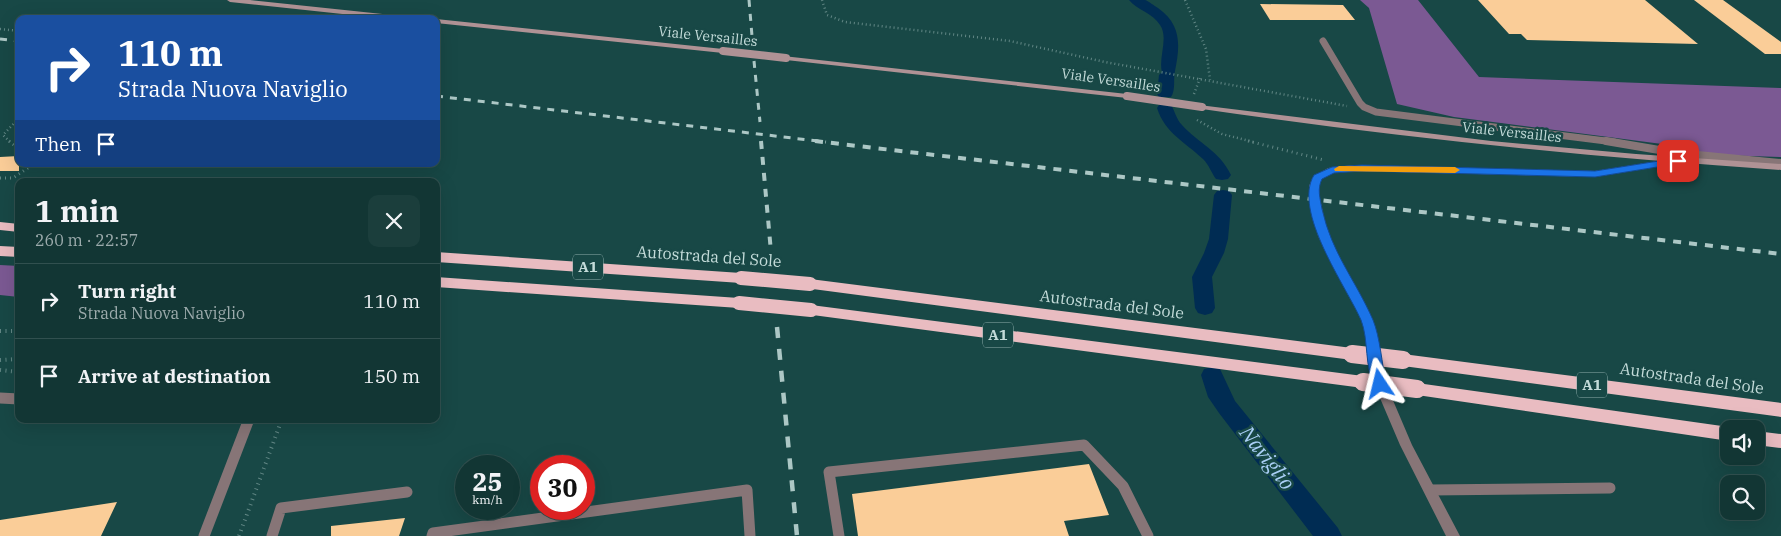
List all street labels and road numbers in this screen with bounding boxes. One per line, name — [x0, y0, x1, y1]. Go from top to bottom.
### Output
street label: Viale Versailles — [657, 22, 759, 50]
street label: Viale Versailles — [1060, 64, 1162, 96]
street label: Viale Versailles — [1461, 118, 1563, 146]
street label: Autostrada del Sole — [636, 241, 782, 271]
road number: A1 — [573, 254, 603, 280]
street label: Autostrada del Sole — [1039, 285, 1185, 323]
road number: A1 — [983, 322, 1013, 348]
street label: Autostrada del Sole — [1619, 358, 1765, 398]
road number: A1 — [1577, 372, 1607, 398]

